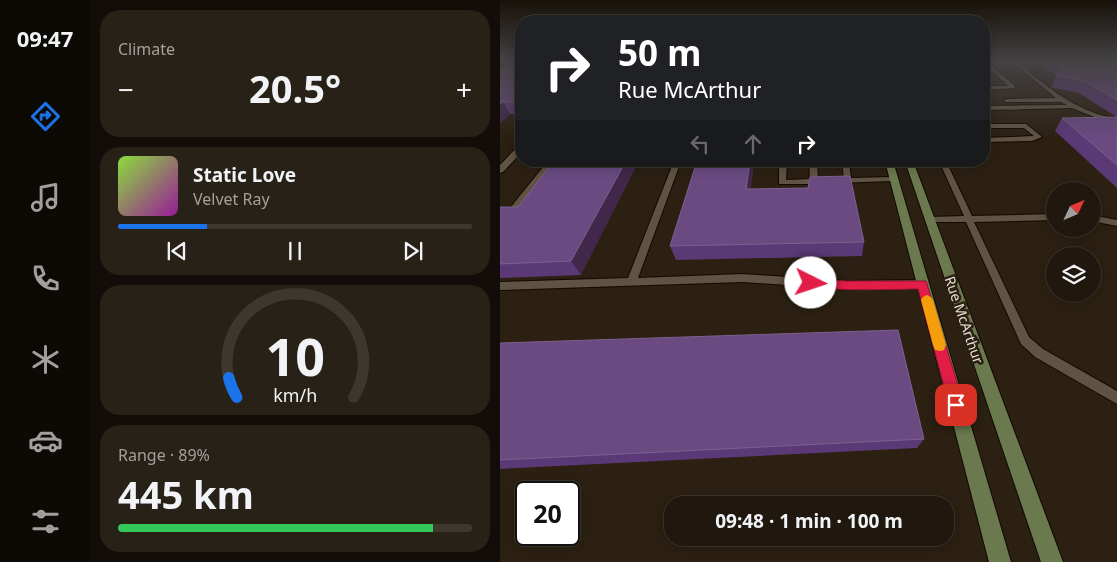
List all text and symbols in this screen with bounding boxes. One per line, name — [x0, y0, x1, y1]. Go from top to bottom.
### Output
text: 09:47 — [17, 23, 73, 53]
text: 50 m — [618, 29, 701, 76]
icon: right — [535, 35, 600, 100]
text: Climate — [118, 38, 175, 60]
text: 20.5° — [249, 62, 341, 114]
text: − — [118, 70, 134, 108]
text: + — [456, 70, 472, 108]
text: Rue McArthur — [618, 74, 761, 104]
icon: directions — [28, 99, 63, 134]
icon: left — [686, 130, 714, 158]
icon: ahead — [739, 130, 767, 158]
icon: right — [792, 130, 820, 158]
text: Static Love — [193, 162, 296, 188]
icon: music — [28, 180, 63, 215]
north arrow — [1046, 182, 1101, 238]
map controls — [1046, 182, 1101, 302]
text: Velvet Ray — [193, 188, 270, 210]
icon: previous — [163, 237, 191, 265]
icon: pause — [281, 237, 309, 265]
icon: next — [399, 237, 427, 265]
button: layers — [1046, 247, 1101, 302]
position arrow — [784, 256, 836, 308]
icon: phone — [28, 261, 63, 296]
street label: Rue McArthur — [941, 274, 988, 366]
text: 10 — [265, 320, 325, 391]
icon: climate — [28, 342, 63, 377]
text: km/h — [273, 383, 317, 407]
pin — [935, 384, 977, 426]
icon: arrive — [942, 391, 970, 419]
icon: car — [28, 423, 63, 458]
text: Range · 89% — [118, 444, 210, 466]
text: 445 km — [118, 468, 254, 520]
speed limit sign: 20 — [515, 481, 580, 546]
icon: filters — [28, 504, 63, 539]
text: 09:48 · 1 min · 100 m — [715, 508, 903, 534]

